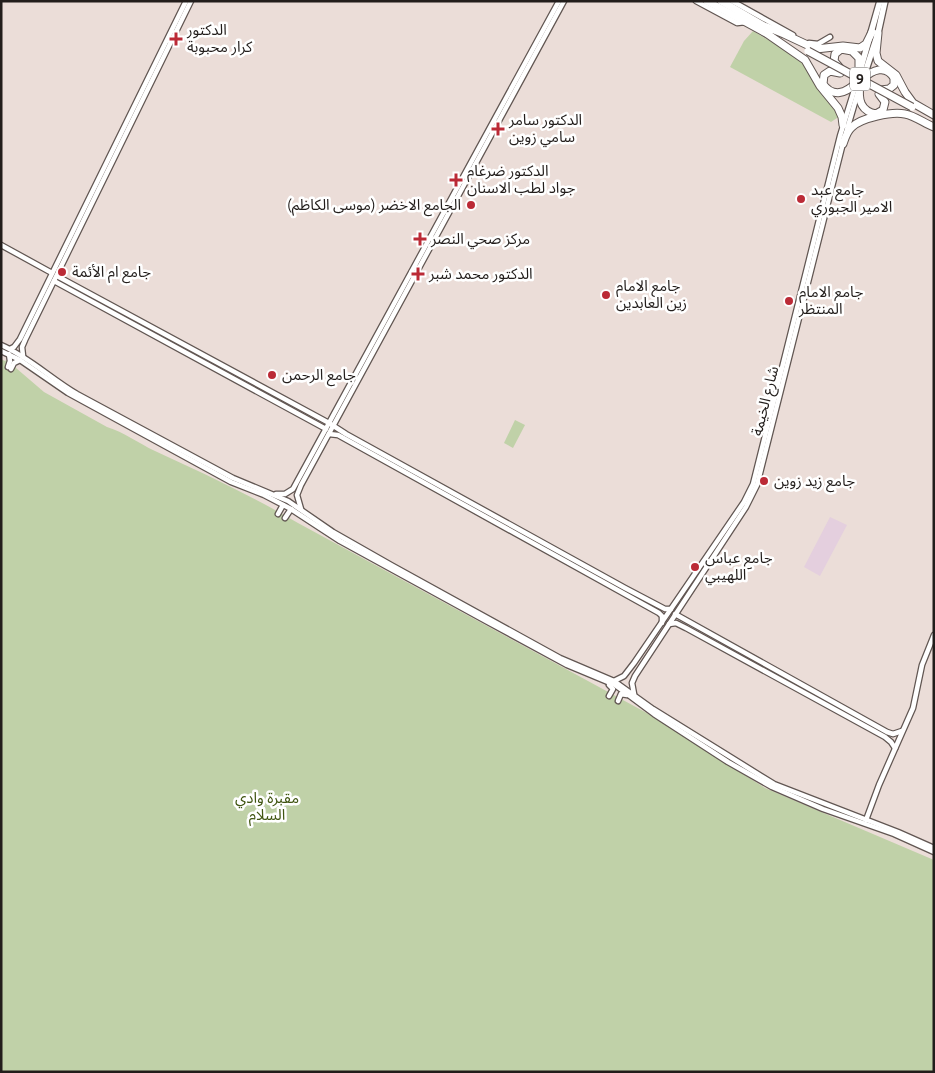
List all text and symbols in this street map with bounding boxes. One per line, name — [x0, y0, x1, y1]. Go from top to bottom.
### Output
place label: الدكتور كرار محبوبة — [186, 21, 253, 56]
marker: الدكتور كرار محبوبة — [169, 32, 183, 46]
road number: 9 — [850, 68, 870, 90]
place label: الدكتور سامر سامي زوين — [508, 111, 582, 148]
marker: الدكتور سامر سامي زوين — [491, 122, 505, 136]
place label: الدكتور ضرغام جواد لطب الاسنان — [467, 162, 575, 197]
marker: الدكتور ضرغام جواد لطب الاسنان — [449, 173, 463, 187]
place label: جامع عبد الامير الجبوري — [811, 181, 892, 218]
marker: جامع عبد الامير الجبوري — [795, 193, 807, 205]
place label: الجامع الاخضر (موسى الكاظم) — [287, 196, 461, 217]
marker: الجامع الاخضر (موسى الكاظم) — [465, 199, 477, 211]
place label: مركز صحي النصر — [430, 230, 530, 250]
marker: مركز صحي النصر — [413, 232, 427, 246]
place label: جامع ام الأئمة — [72, 263, 151, 284]
place label: الدكتور محمد شبر — [428, 265, 533, 283]
marker: جامع ام الأئمة — [56, 266, 68, 278]
marker: الدكتور محمد شبر — [411, 267, 425, 281]
place label: جامع الامام زين العابدين — [616, 277, 687, 312]
place label: جامع الامام المنتظر — [798, 283, 863, 318]
marker: جامع الامام زين العابدين — [600, 289, 612, 301]
marker: جامع الامام المنتظر — [783, 295, 795, 307]
street label: شارع الخيمة — [748, 364, 785, 438]
place label: جامع الرحمن — [282, 366, 356, 387]
marker: جامع الرحمن — [266, 369, 278, 381]
place label: جامع زيد زوين — [774, 472, 855, 493]
marker: جامع زيد زوين — [758, 475, 770, 487]
place label: جامع عباس اللهيبي — [705, 549, 773, 586]
marker: جامع عباس اللهيبي — [689, 561, 701, 573]
park label: مقبرة وادي السلام — [235, 789, 299, 826]

